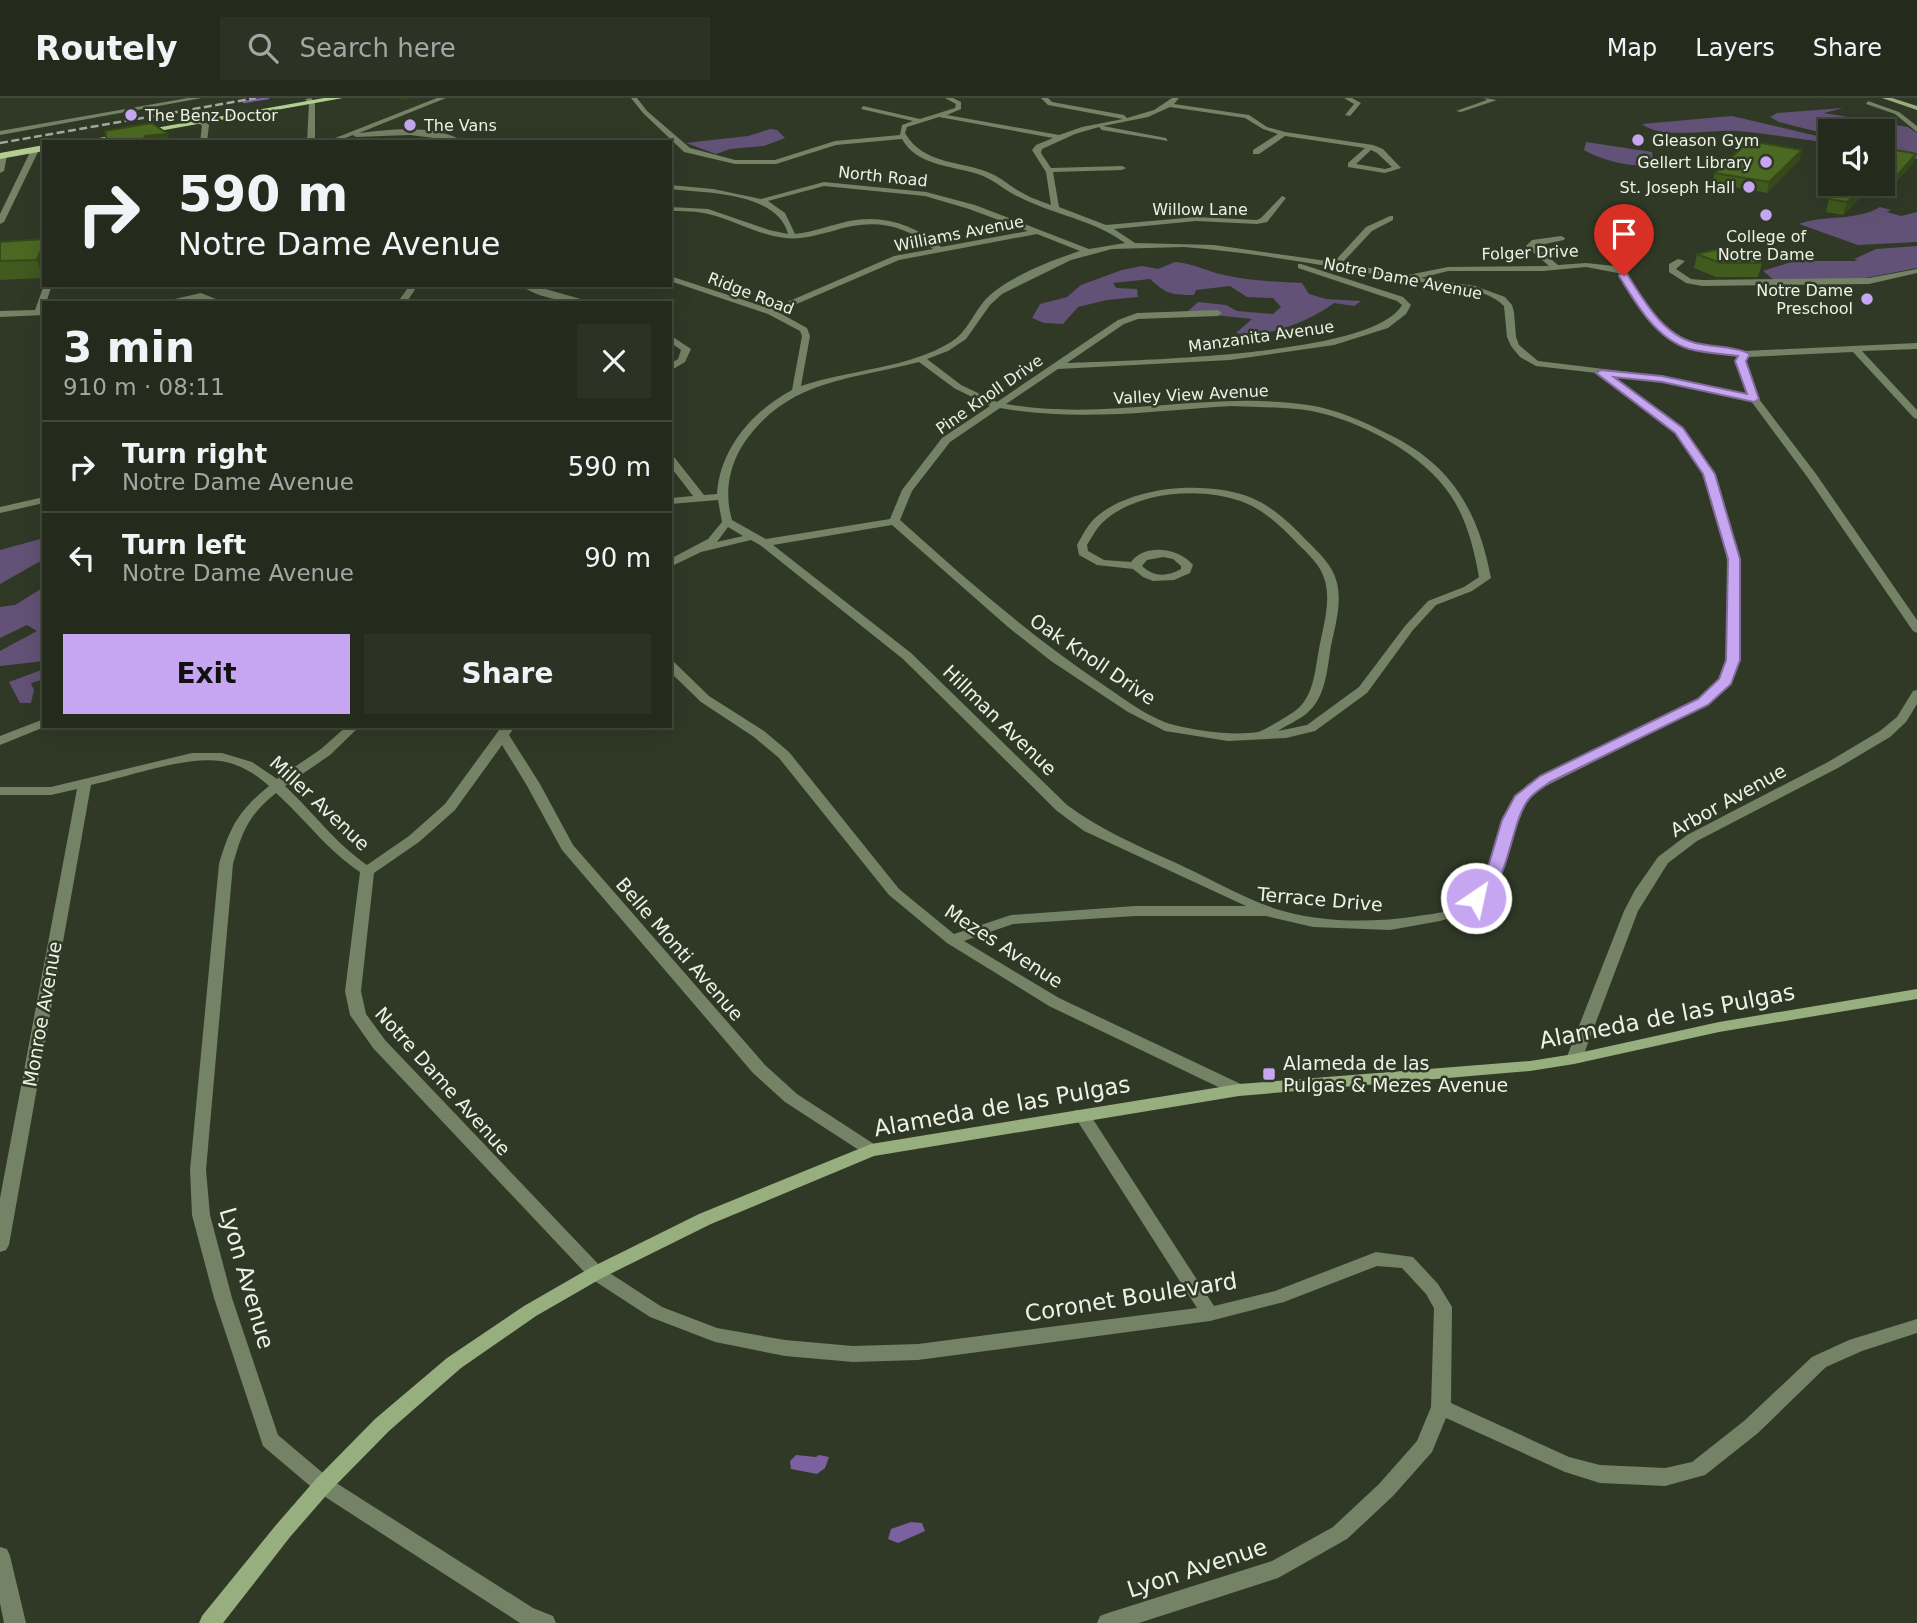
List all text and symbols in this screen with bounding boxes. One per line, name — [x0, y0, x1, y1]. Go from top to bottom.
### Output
search box — [220, 17, 710, 80]
text: Routely — [35, 29, 178, 68]
icon: search — [244, 29, 282, 67]
text: Search here — [300, 33, 456, 63]
text: Map — [1607, 34, 1657, 62]
text: Layers — [1695, 34, 1775, 62]
text: Share — [1813, 34, 1882, 62]
place label: The Benz Doctor — [144, 106, 278, 125]
marker: The Benz Doctor — [123, 107, 139, 123]
place label: The Vans — [423, 116, 497, 135]
marker: The Vans — [402, 117, 418, 133]
map controls — [1818, 119, 1895, 196]
button: sound — [1818, 119, 1895, 196]
place label: Gleason Gym — [1652, 131, 1759, 150]
marker: Gleason Gym — [1630, 132, 1646, 148]
place label: Gellert Library — [1637, 153, 1752, 172]
marker: Gellert Library — [1758, 154, 1774, 170]
street label: North Road — [837, 162, 929, 191]
text: 590 m — [178, 166, 348, 223]
icon: right — [63, 168, 154, 259]
place label: St. Joseph Hall — [1620, 178, 1735, 197]
marker: St. Joseph Hall — [1741, 179, 1757, 195]
street label: Willow Lane — [1152, 200, 1248, 219]
pin — [1594, 204, 1654, 276]
marker: College of Notre Dame — [1758, 207, 1774, 223]
street label: Williams Avenue — [893, 212, 1025, 255]
icon: arrive — [1605, 215, 1643, 253]
text: Notre Dame Avenue — [178, 225, 501, 263]
place label: College of Notre Dame — [1718, 227, 1814, 264]
street label: Folger Drive — [1481, 241, 1579, 264]
street label: Notre Dame Avenue — [1322, 254, 1484, 303]
street label: Ridge Road — [705, 268, 797, 319]
place label: Notre Dame Preschool — [1756, 281, 1853, 318]
marker: Notre Dame Preschool — [1859, 291, 1875, 307]
street label: Manzanita Avenue — [1187, 317, 1335, 356]
text: 3 min — [63, 323, 195, 372]
button: close — [577, 324, 651, 398]
street label: Pine Knoll Drive — [932, 351, 1046, 438]
text: 910 m · 08:11 — [63, 374, 225, 400]
street label: Valley View Avenue — [1113, 381, 1269, 408]
text: Turn right — [122, 439, 267, 469]
icon: right — [63, 448, 101, 486]
text: 590 m — [568, 452, 651, 482]
text: Notre Dame Avenue — [122, 469, 354, 495]
text: Turn left — [122, 530, 246, 560]
icon: left — [63, 539, 101, 577]
text: 90 m — [584, 543, 651, 573]
text: Notre Dame Avenue — [122, 560, 354, 586]
street label: Oak Knoll Drive — [1026, 609, 1160, 709]
button: Exit — [63, 634, 350, 714]
button: Share — [364, 634, 651, 714]
street label: Hillman Avenue — [939, 660, 1061, 780]
street label: Miller Avenue — [266, 751, 374, 855]
street label: Arbor Avenue — [1666, 759, 1790, 841]
position arrow — [1439, 861, 1513, 935]
street label: Belle Monti Avenue — [612, 873, 748, 1025]
street label: Terrace Drive — [1255, 882, 1384, 915]
street label: Mezes Avenue — [941, 900, 1067, 992]
street label: Monroe Avenue — [18, 940, 66, 1088]
street label: Alameda de las Pulgas — [1537, 978, 1797, 1054]
street label: Notre Dame Avenue — [371, 1002, 515, 1160]
place label: Alameda de las Pulgas & Mezes Avenue — [1283, 1052, 1508, 1096]
marker: Alameda de las Pulgas & Mezes Avenue — [1261, 1066, 1277, 1082]
street label: Alameda de las Pulgas — [872, 1071, 1132, 1141]
street label: Lyon Avenue — [214, 1204, 280, 1352]
street label: Coronet Boulevard — [1023, 1267, 1239, 1327]
street label: Lyon Avenue — [1124, 1533, 1270, 1603]

